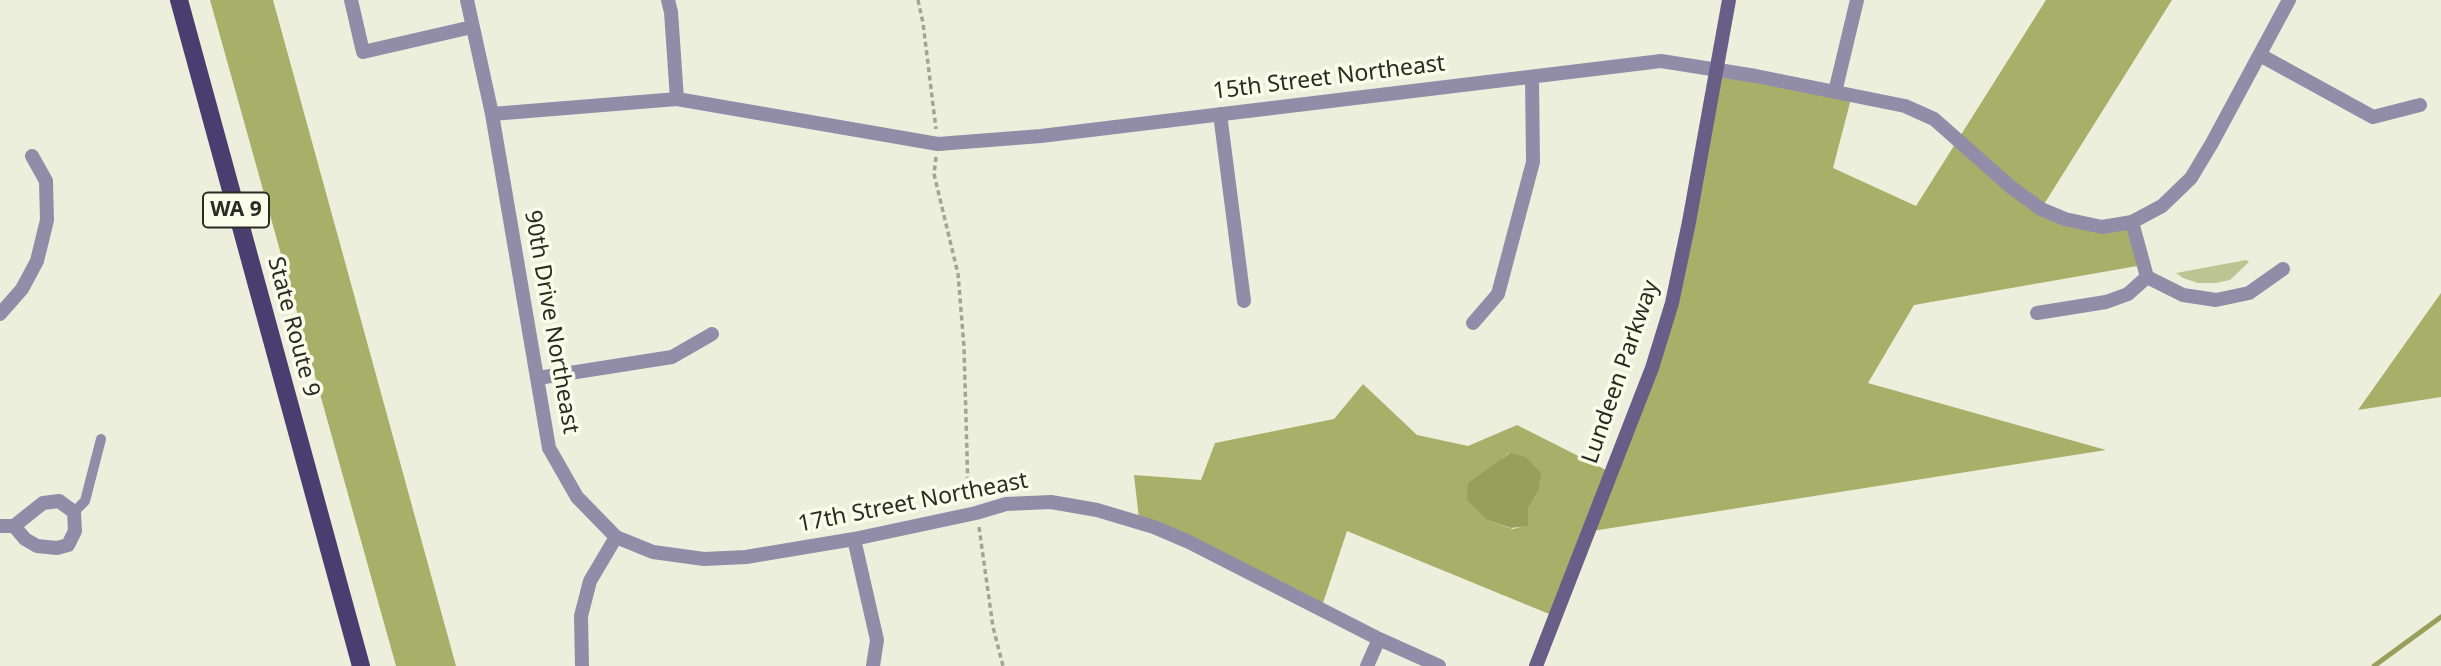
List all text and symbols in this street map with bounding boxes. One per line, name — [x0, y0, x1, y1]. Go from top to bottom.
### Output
street label: 15th Street Northeast — [1211, 50, 1447, 106]
road number: WA 9 — [203, 192, 269, 228]
street label: 90th Drive Northeast — [518, 208, 584, 436]
street label: State Route 9 — [261, 254, 325, 400]
street label: Lundeen Parkway — [1577, 277, 1665, 467]
street label: 17th Street Northeast — [796, 467, 1030, 539]

